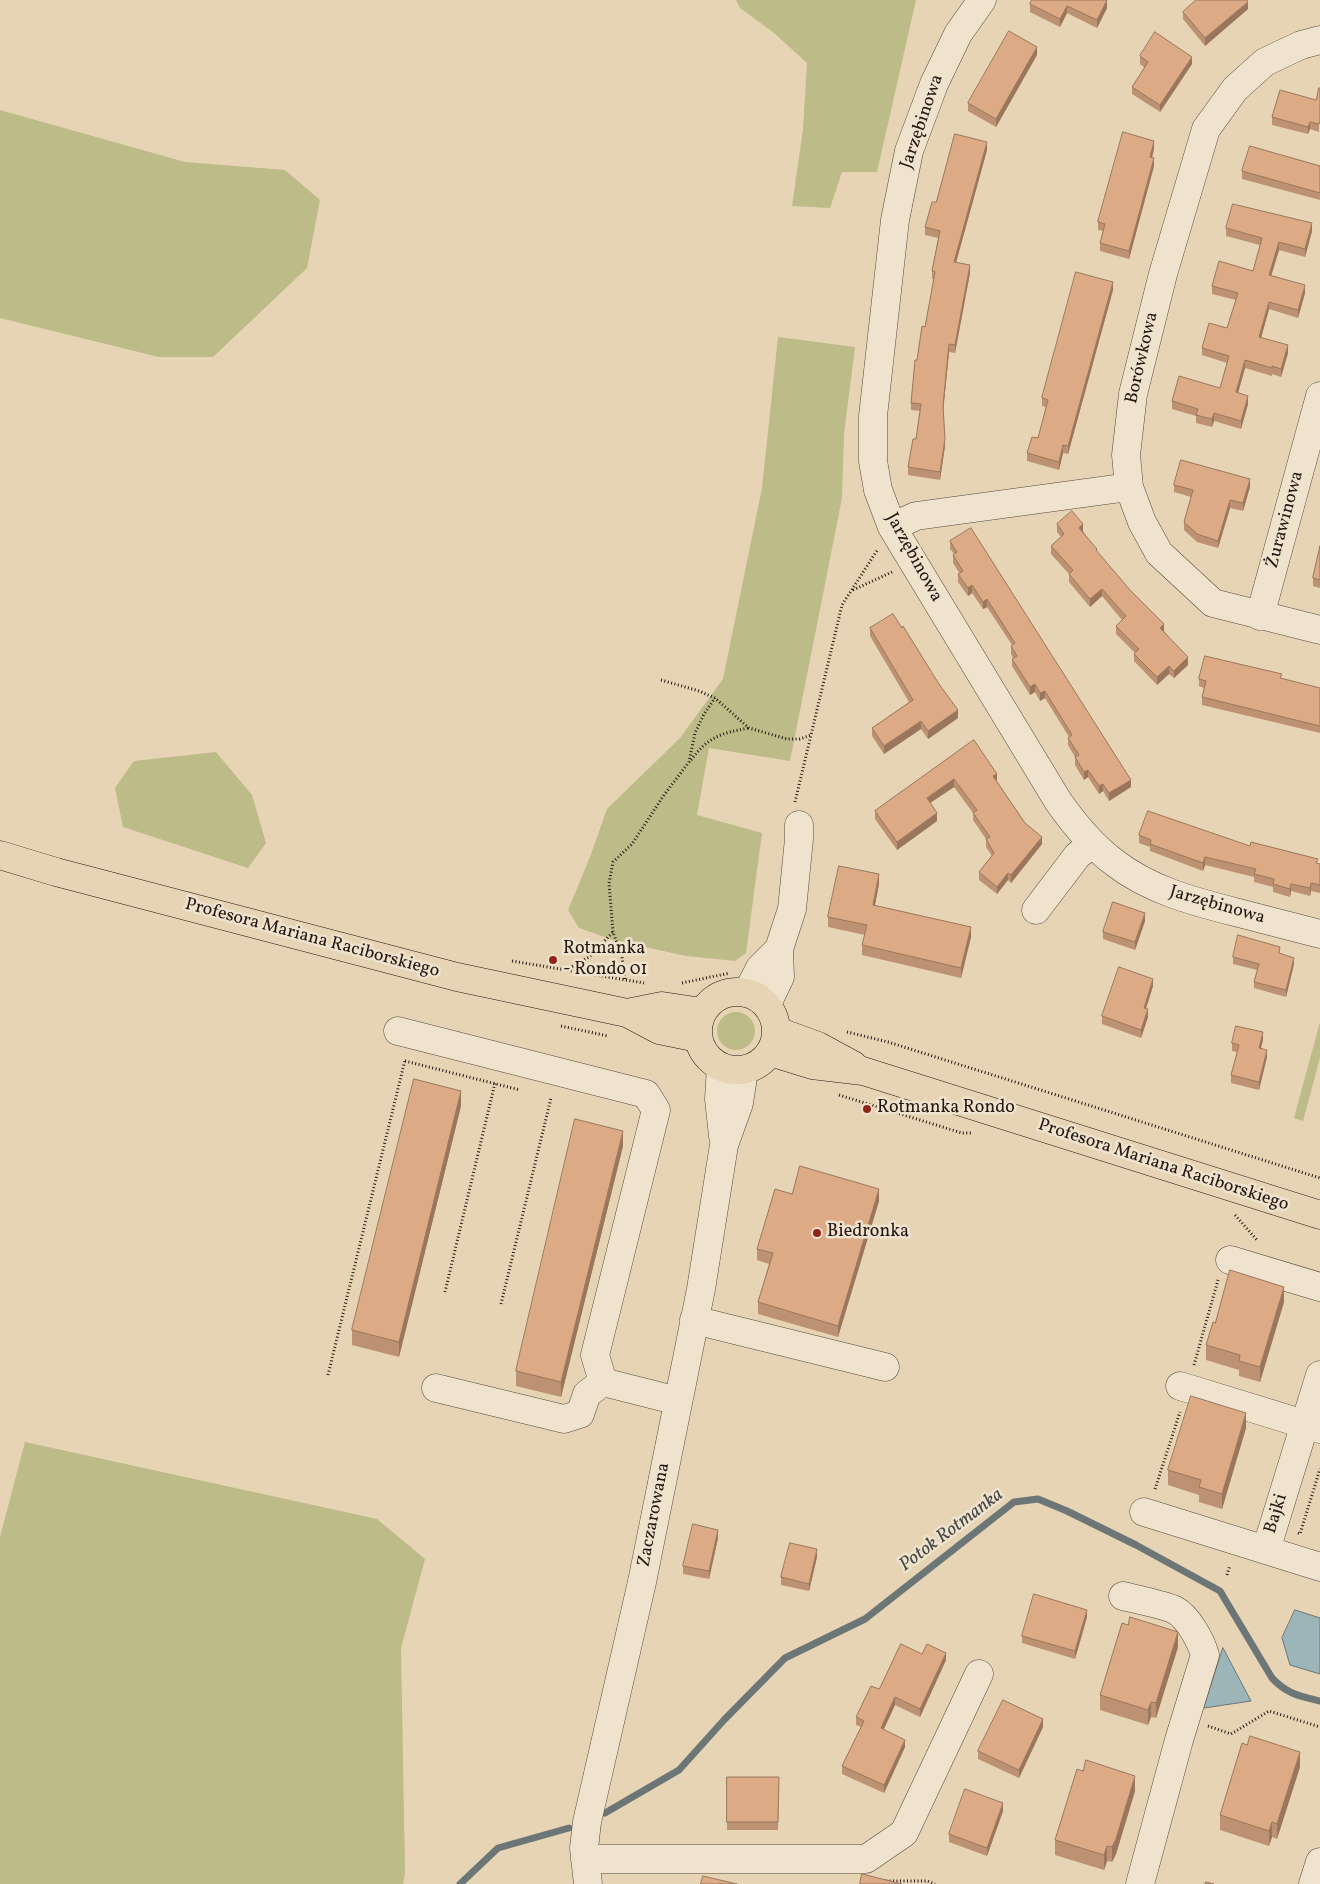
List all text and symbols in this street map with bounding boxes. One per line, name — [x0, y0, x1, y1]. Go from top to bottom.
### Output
street label: Jarzębinowa — [897, 72, 949, 172]
street label: Borówkowa — [1122, 310, 1164, 406]
street label: Żurawinowa — [1263, 469, 1309, 571]
street label: Jarzębinowa — [880, 510, 946, 606]
street label: Jarzębinowa — [1167, 882, 1267, 930]
street label: Profesora Mariana Raciborskiego — [182, 895, 442, 983]
place label: Rotmanka - Rondo 01 — [563, 939, 648, 982]
marker: Rotmanka - Rondo 01 — [547, 954, 559, 966]
place label: Rotmanka Rondo — [877, 1098, 1015, 1120]
marker: Rotmanka Rondo — [861, 1103, 873, 1115]
street label: Profesora Mariana Raciborskiego — [1035, 1115, 1291, 1217]
place label: Biedronka — [827, 1222, 909, 1244]
marker: Biedronka — [811, 1227, 823, 1239]
street label: Zaczarowana — [634, 1461, 676, 1569]
water label: Potok Rotmanka — [896, 1485, 1008, 1577]
street label: Bajki — [1261, 1491, 1293, 1537]

